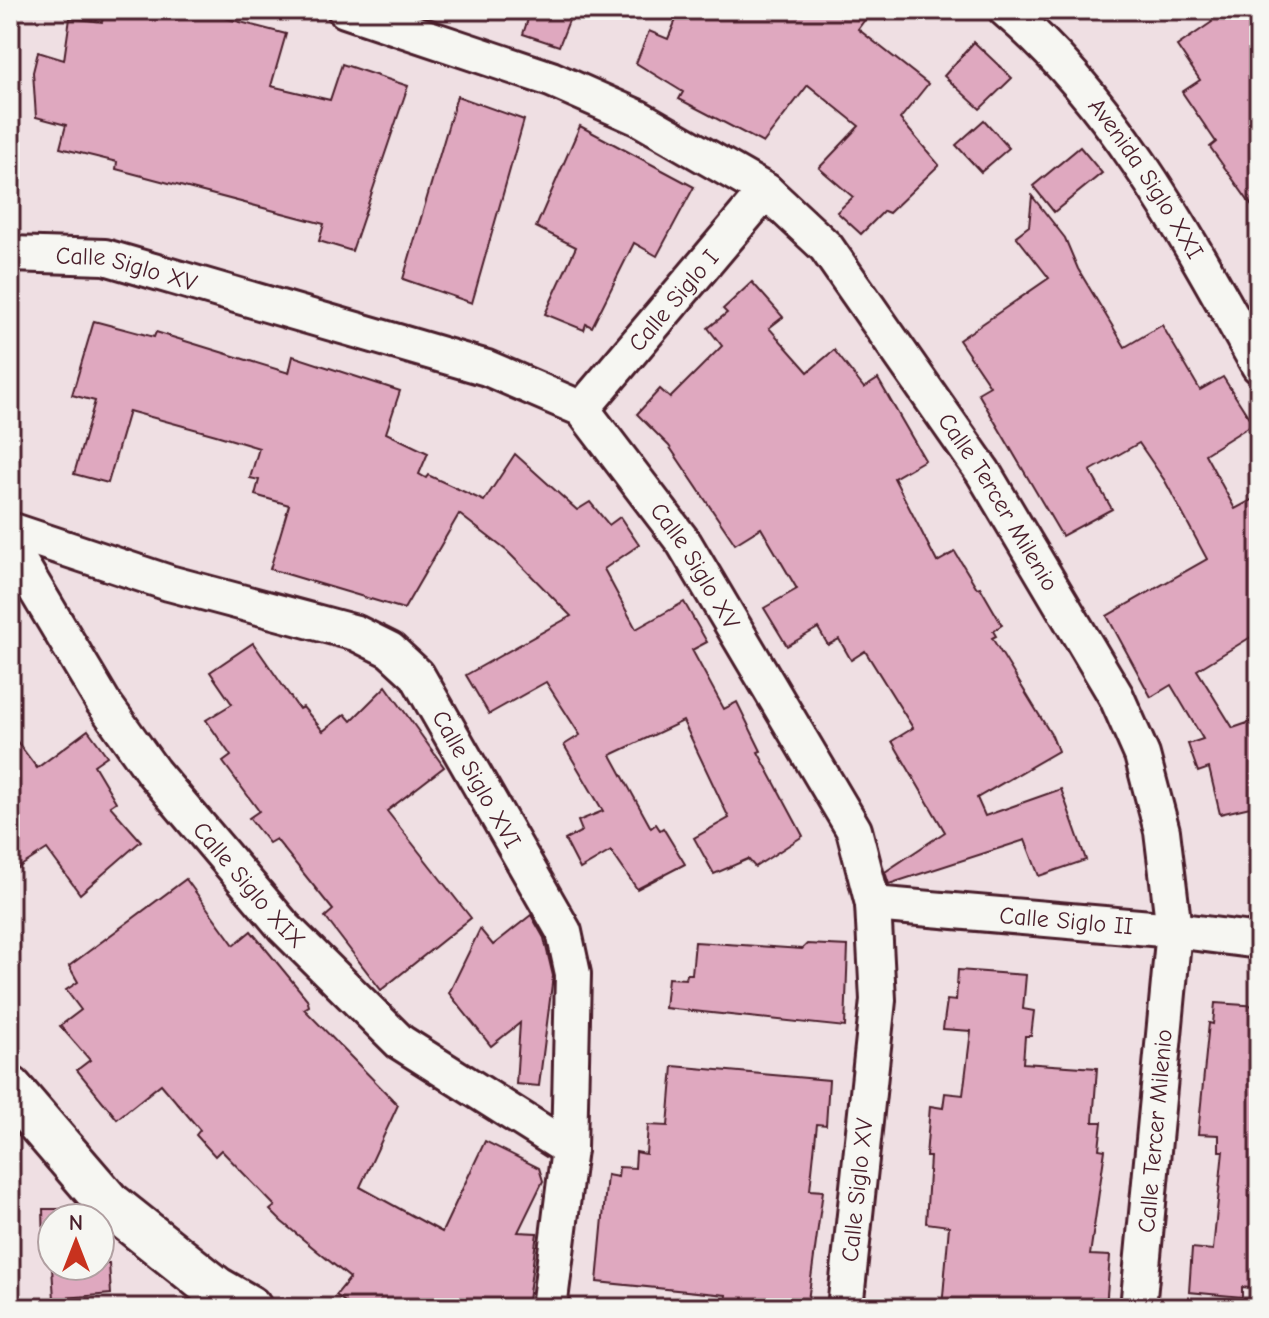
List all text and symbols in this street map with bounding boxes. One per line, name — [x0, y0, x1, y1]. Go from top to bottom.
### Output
street label: Avenida Siglo XXI — [1082, 92, 1209, 264]
street label: Calle Siglo XV — [55, 241, 200, 297]
street label: Calle Siglo I — [623, 244, 724, 357]
street label: Calle Tercer Milenio — [932, 408, 1064, 596]
street label: Calle Siglo XV — [644, 497, 746, 634]
street label: Calle Siglo XVI — [426, 705, 527, 853]
street label: Calle Siglo XIX — [187, 816, 311, 954]
street label: Calle Siglo II — [998, 901, 1134, 940]
street label: Calle Tercer Milenio — [1132, 1028, 1178, 1234]
street label: Calle Siglo XV — [836, 1117, 878, 1263]
north arrow — [36, 1202, 116, 1282]
text: N — [69, 1210, 83, 1236]

